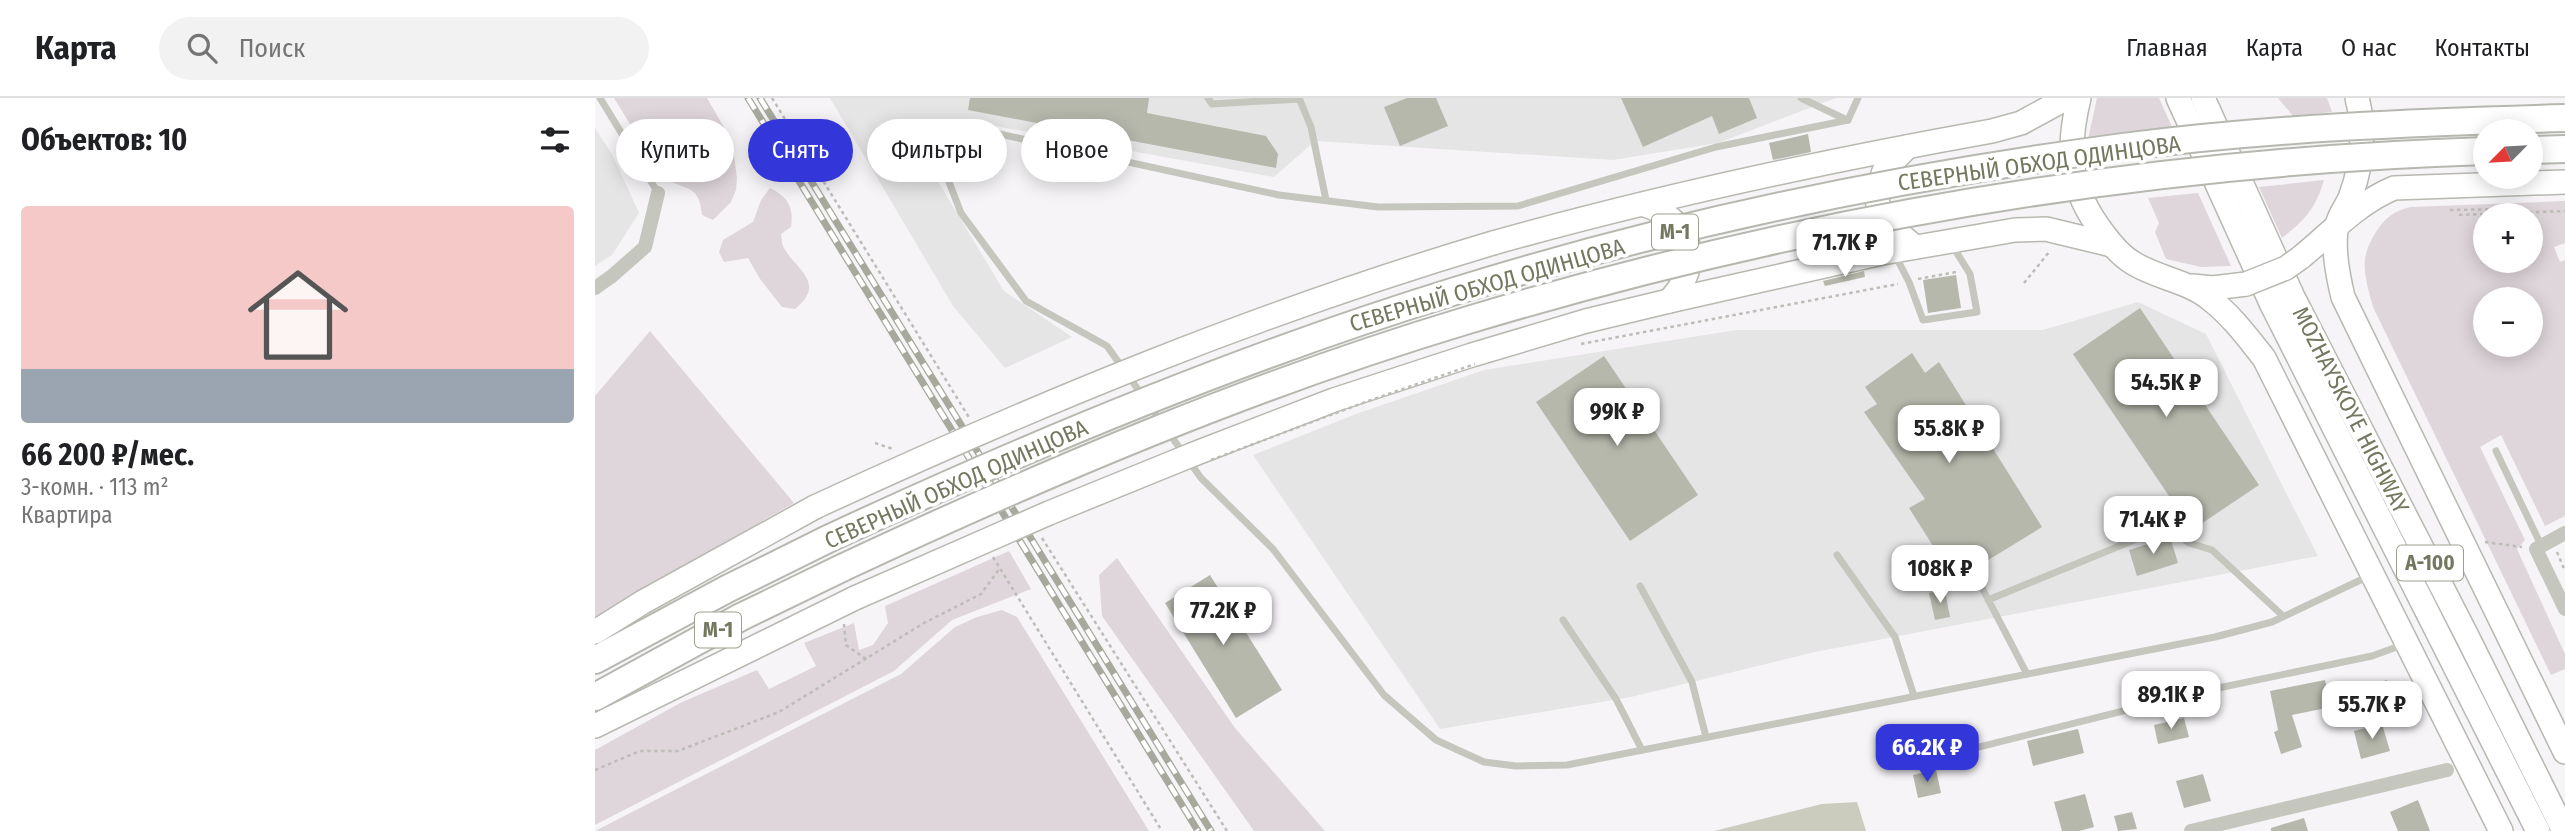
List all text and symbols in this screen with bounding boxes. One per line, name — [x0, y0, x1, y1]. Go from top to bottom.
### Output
search box — [159, 17, 649, 80]
text: Карта — [35, 28, 117, 68]
icon: search — [183, 29, 221, 67]
text: Поиск — [239, 33, 305, 64]
text: Главная — [2126, 34, 2208, 62]
text: Карта — [2246, 34, 2303, 62]
text: О нас — [2341, 34, 2396, 62]
text: Контакты — [2434, 34, 2530, 62]
chip: Купить — [616, 119, 734, 182]
chip: Снять — [748, 119, 853, 182]
chip: Фильтры — [867, 119, 1007, 182]
chip: Новое — [1021, 119, 1132, 182]
north arrow — [2473, 119, 2543, 189]
map controls — [2473, 119, 2543, 357]
icon: filters — [536, 121, 574, 159]
text: Объектов: 10 — [21, 122, 188, 158]
street label: СЕВЕРНЫЙ ОБХОД ОДИНЦОВА — [1896, 129, 2182, 197]
button: + — [2473, 203, 2543, 273]
road number: М-1 — [1652, 214, 1698, 250]
pin: 71.7K ₽ — [1780, 220, 1910, 279]
text: 71.7K ₽ — [1812, 228, 1878, 256]
street label: СЕВЕРНЫЙ ОБХОД ОДИНЦОВА — [1346, 232, 1628, 338]
icon: home — [235, 252, 361, 378]
button: − — [2473, 287, 2543, 357]
street label: MOZHAYSKOYE HIGHWAY — [2287, 302, 2416, 518]
pin: 54.5K ₽ — [2101, 360, 2231, 419]
text: 54.5K ₽ — [2131, 368, 2201, 396]
pin: 99K ₽ — [1568, 388, 1666, 448]
text: 99K ₽ — [1590, 397, 1644, 425]
pin: 55.8K ₽ — [1884, 406, 2014, 465]
street label: СЕВЕРНЫЙ ОБХОД ОДИНЦОВА — [820, 413, 1092, 555]
text: 55.8K ₽ — [1914, 414, 1984, 442]
text: 66 200 ₽/мес. — [21, 437, 194, 473]
text: 3-комн. · 113 m² — [21, 473, 169, 501]
pin: 71.4K ₽ — [2088, 496, 2218, 556]
text: Квартира — [21, 501, 113, 529]
text: 71.4K ₽ — [2120, 505, 2186, 533]
pin: 108K ₽ — [1883, 546, 1997, 605]
road number: А-100 — [2397, 546, 2463, 580]
text: 108K ₽ — [1907, 554, 1973, 582]
pin: 77.2K ₽ — [1158, 588, 1288, 647]
text: 77.2K ₽ — [1190, 596, 1256, 624]
road number: М-1 — [695, 612, 741, 648]
pin: 89.1K ₽ — [2106, 672, 2236, 731]
text: 89.1K ₽ — [2137, 680, 2205, 708]
pin: 55.7K ₽ — [2307, 682, 2437, 741]
text: 55.7K ₽ — [2338, 690, 2406, 718]
pin: 66.2K ₽ — [1862, 724, 1992, 784]
text: 66.2K ₽ — [1892, 733, 1962, 761]

